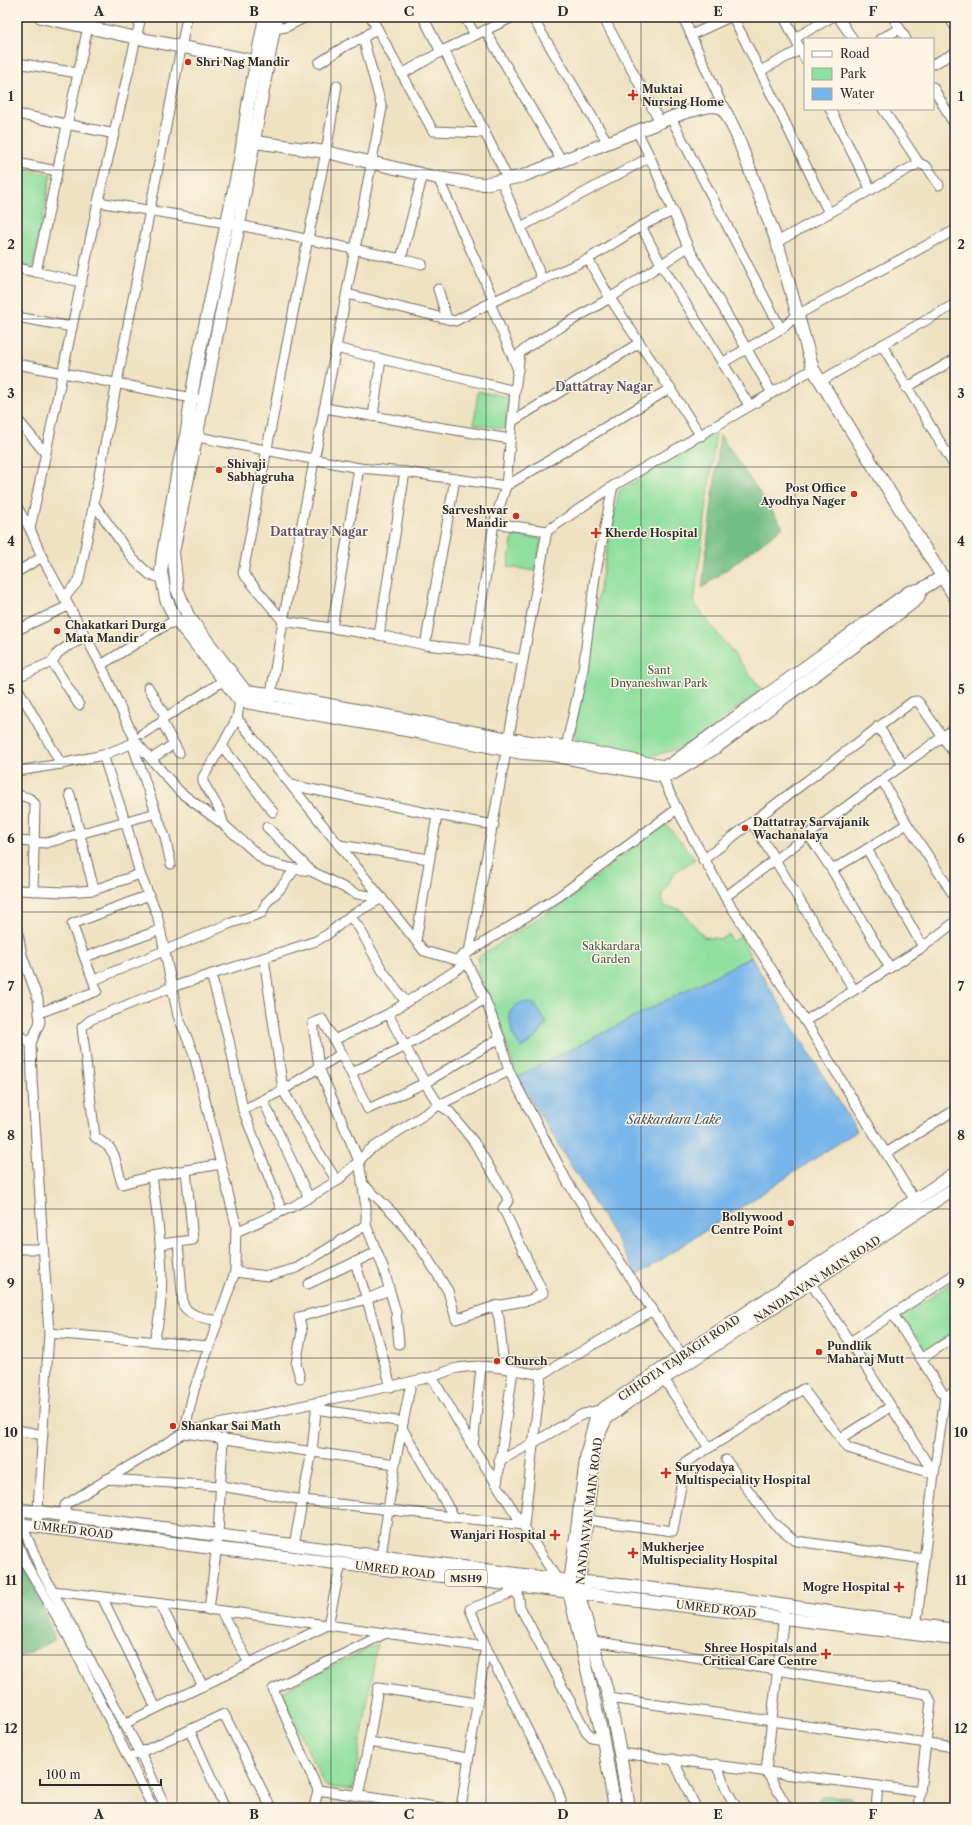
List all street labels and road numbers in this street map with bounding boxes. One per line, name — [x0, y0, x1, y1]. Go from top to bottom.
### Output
street label: NANDANVAN MAIN ROAD — [751, 1233, 883, 1325]
street label: CHHOTA TAJBAGH ROAD — [615, 1312, 743, 1404]
street label: NANDANVAN MAIN ROAD — [573, 1436, 605, 1586]
street label: UMRED ROAD — [32, 1518, 114, 1542]
street label: UMRED ROAD — [354, 1558, 436, 1582]
road number: MSH9 — [445, 1570, 487, 1586]
street label: UMRED ROAD — [675, 1597, 757, 1621]

